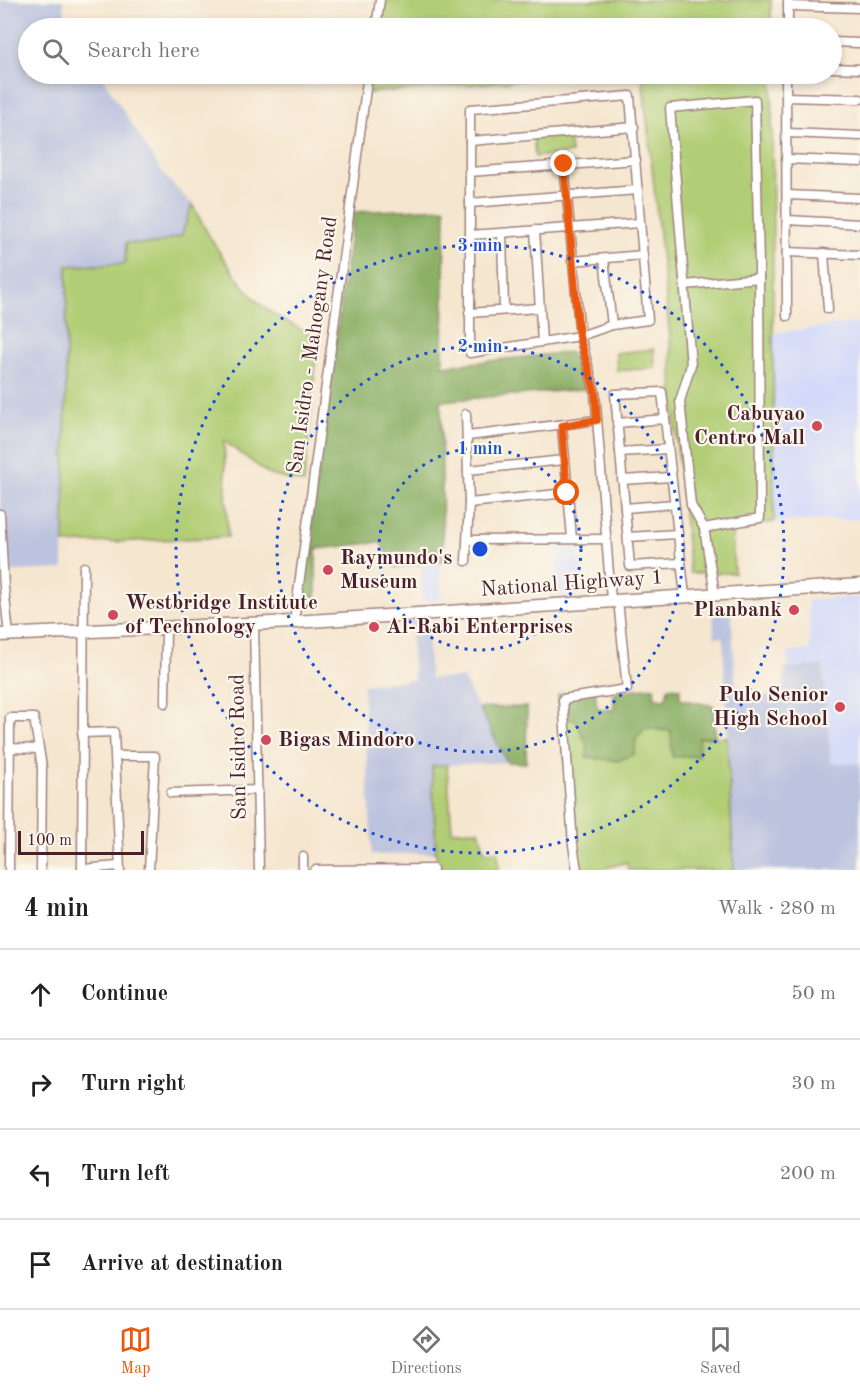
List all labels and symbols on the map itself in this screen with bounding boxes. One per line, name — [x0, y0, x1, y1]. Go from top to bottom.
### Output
route end — [550, 150, 576, 176]
street label: San Isidro - Mahogany Road — [285, 215, 341, 475]
text: 3 min — [457, 237, 503, 255]
text: 2 min — [457, 338, 503, 356]
place label: Cabuyao Centro Mall — [694, 404, 805, 449]
marker: Cabuyao Centro Mall — [810, 419, 824, 433]
text: 1 min — [457, 440, 503, 458]
route start — [553, 479, 579, 505]
centre of rings — [470, 539, 490, 559]
place label: Raymundo's Museum — [340, 548, 452, 593]
marker: Raymundo's Museum — [321, 563, 335, 577]
street label: National Highway 1 — [480, 567, 664, 601]
place label: Westbridge Institute of Technology — [125, 593, 318, 638]
place label: Planbank — [693, 600, 782, 621]
marker: Planbank — [787, 603, 801, 617]
marker: Westbridge Institute of Technology — [106, 608, 120, 622]
place label: Al-Rabi Enterprises — [386, 617, 573, 638]
marker: Al-Rabi Enterprises — [367, 620, 381, 634]
street label: San Isidro Road — [227, 674, 251, 820]
place label: Pulo Senior High School — [713, 685, 828, 730]
marker: Pulo Senior High School — [833, 700, 847, 714]
place label: Bigas Mindoro — [278, 730, 415, 751]
marker: Bigas Mindoro — [259, 733, 273, 747]
scale bar — [18, 828, 144, 856]

